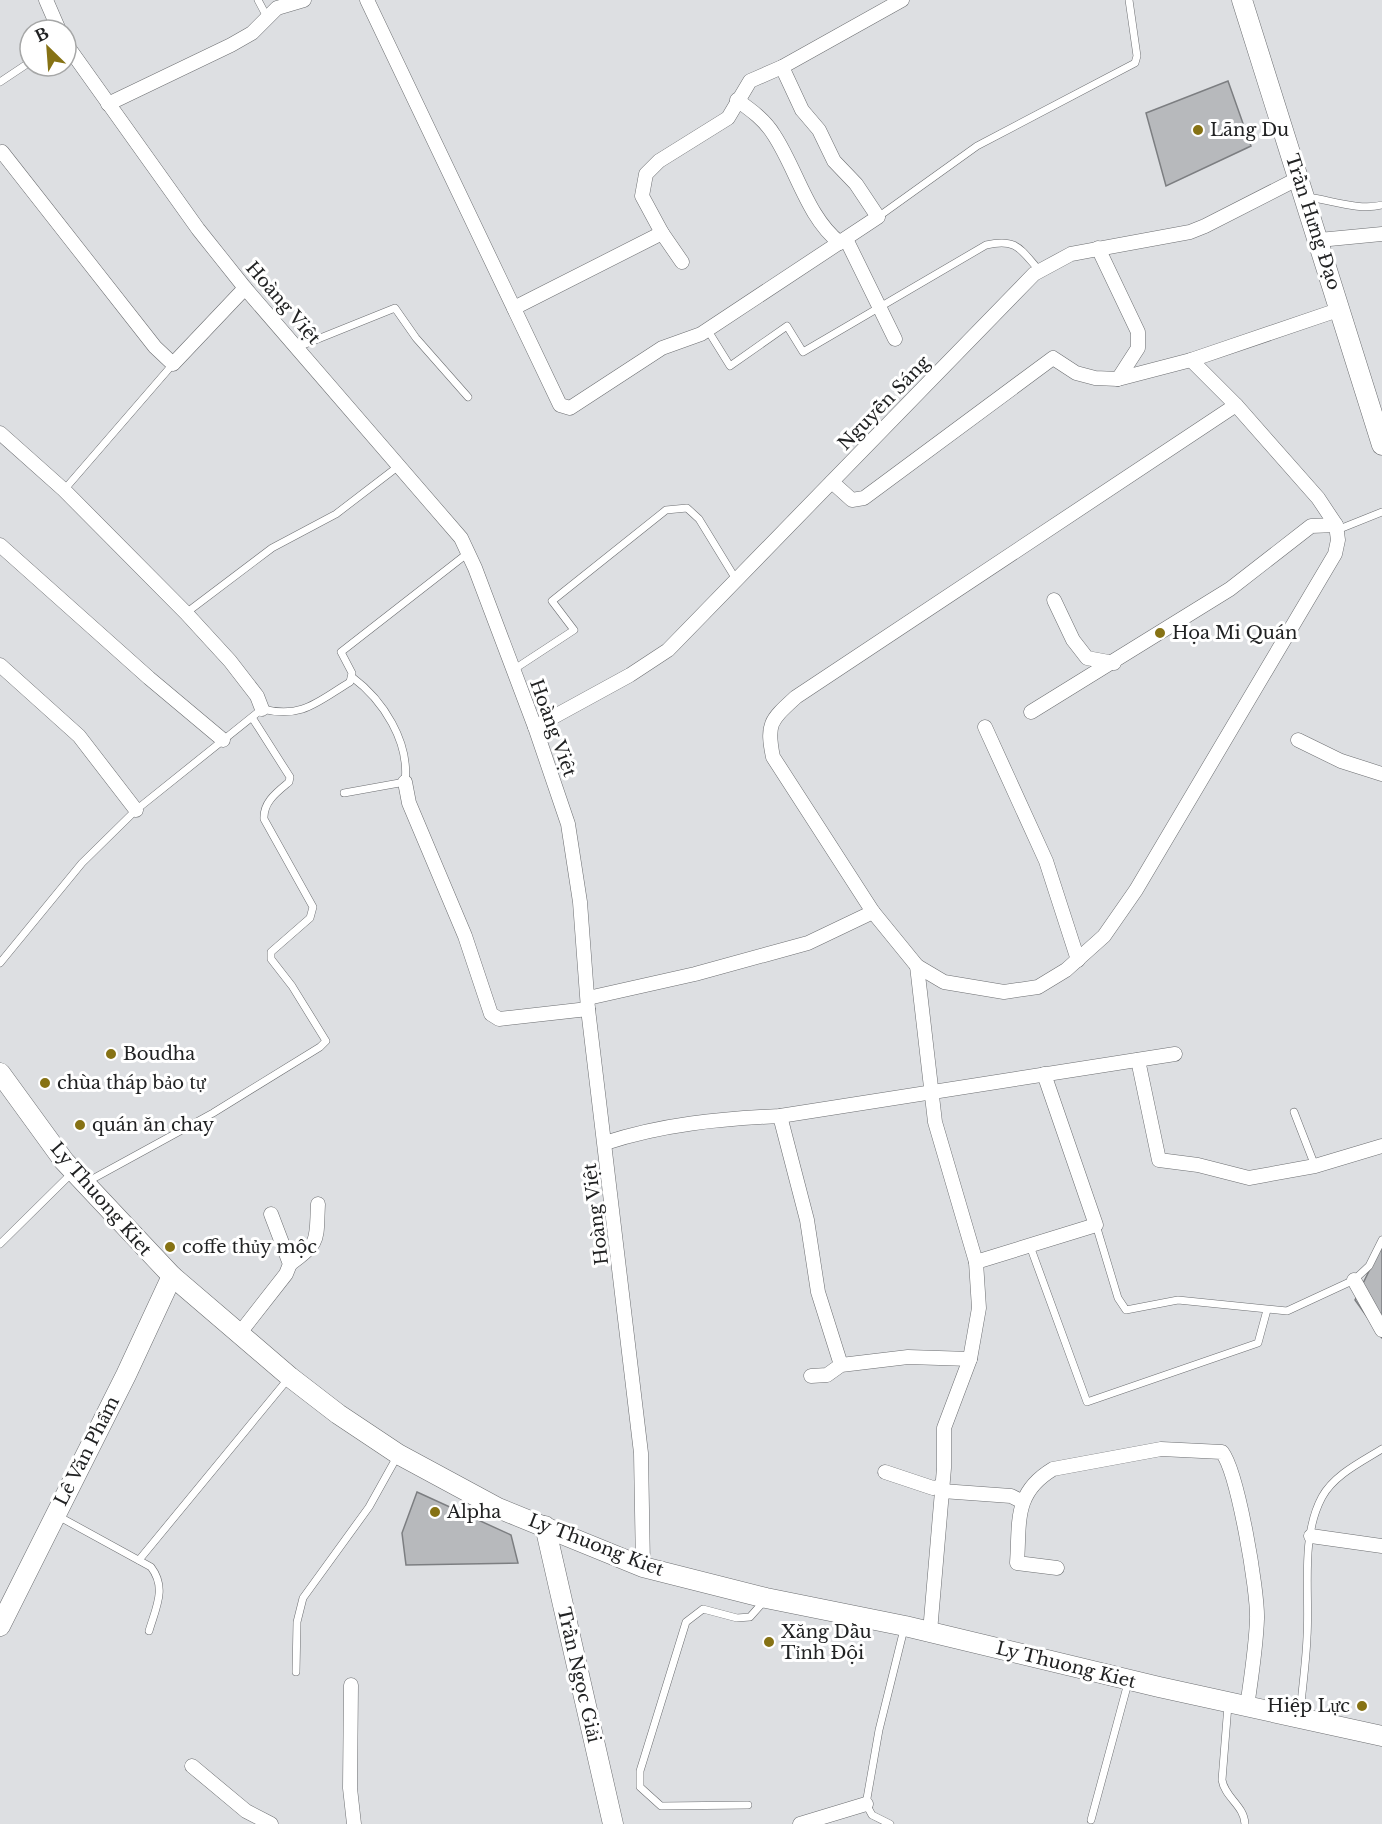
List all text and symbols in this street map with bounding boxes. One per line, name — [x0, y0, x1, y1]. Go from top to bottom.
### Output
north arrow — [18, 18, 78, 78]
text: B — [32, 23, 52, 46]
place label: Lãng Du — [1210, 119, 1289, 141]
marker: Lãng Du — [1191, 123, 1205, 137]
street label: Trần Hưng Đạo — [1281, 151, 1345, 293]
street label: Hoàng Việt — [241, 257, 325, 349]
street label: Nguyễn Sáng — [834, 351, 935, 455]
place label: Họa Mi Quán — [1172, 622, 1297, 644]
marker: Họa Mi Quán — [1153, 626, 1167, 640]
street label: Hoàng Việt — [525, 676, 581, 780]
place label: Boudha — [123, 1043, 195, 1065]
marker: Boudha — [104, 1047, 118, 1061]
place label: chùa tháp bảo tự — [57, 1072, 207, 1094]
marker: chùa tháp bảo tự — [38, 1076, 52, 1090]
place label: quán ăn chay — [92, 1114, 215, 1136]
marker: quán ăn chay — [73, 1118, 87, 1132]
street label: Ly Thuong Kiet — [46, 1138, 156, 1260]
street label: Hoàng Việt — [579, 1162, 613, 1266]
place label: coffe thủy mộc — [182, 1236, 317, 1258]
marker: coffe thủy mộc — [163, 1240, 177, 1254]
street label: Lê Văn Phẩm — [50, 1393, 124, 1509]
place label: Alpha — [446, 1501, 501, 1523]
marker: Alpha — [428, 1505, 442, 1519]
street label: Ly Thuong Kiet — [525, 1509, 667, 1581]
street label: Trần Ngọc Giải — [553, 1605, 605, 1745]
place label: Xăng Dầu Tỉnh Đội — [781, 1621, 872, 1664]
marker: Xăng Dầu Tỉnh Đội — [762, 1635, 776, 1649]
street label: Ly Thuong Kiet — [994, 1637, 1138, 1693]
place label: Hiệp Lực — [1267, 1695, 1350, 1717]
marker: Hiệp Lực — [1355, 1699, 1369, 1713]

